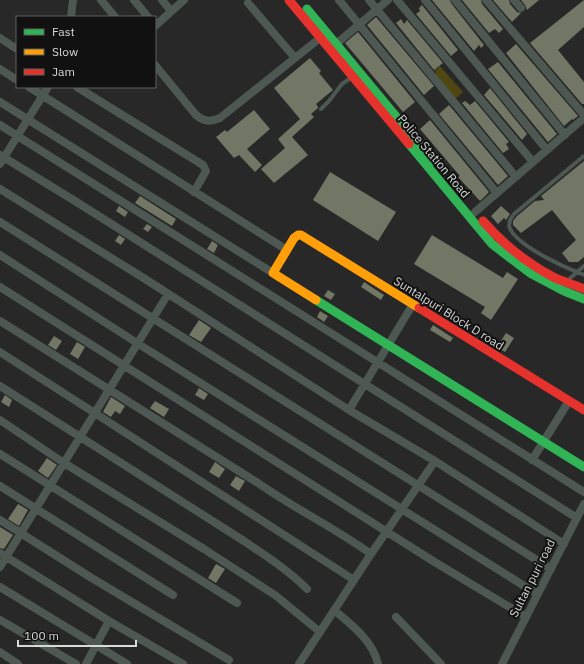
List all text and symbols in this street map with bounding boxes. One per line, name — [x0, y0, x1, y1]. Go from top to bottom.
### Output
legend — [16, 16, 156, 88]
text: Fast — [52, 24, 75, 39]
text: Slow — [52, 44, 78, 59]
text: Jam — [52, 64, 75, 79]
street label: Police Station Road — [395, 111, 473, 201]
street label: Suntalpuri Block D road — [391, 273, 507, 353]
street label: Sultan puri road — [506, 536, 558, 620]
scale bar — [18, 622, 136, 648]
text: 100 m — [24, 628, 59, 643]

